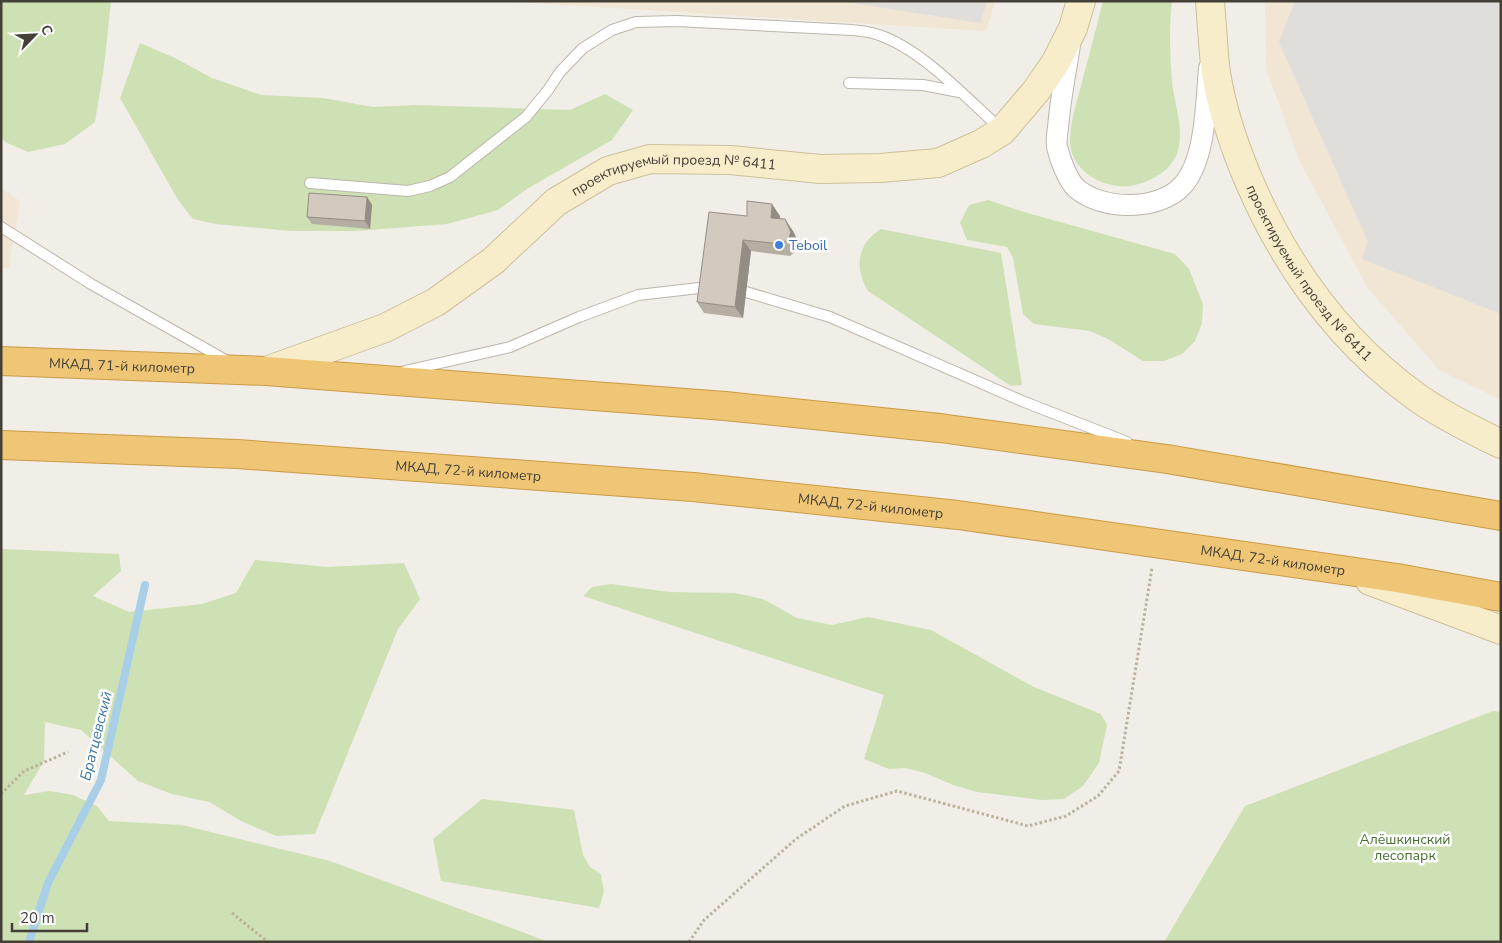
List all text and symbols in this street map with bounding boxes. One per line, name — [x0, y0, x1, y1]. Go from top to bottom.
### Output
north arrow — [10, 10, 60, 60]
text: С — [36, 22, 57, 39]
street label: проектируемый проезд № 6411 — [568, 150, 777, 201]
street label: проектируемый проезд № 6411 — [1242, 182, 1376, 366]
place label: Teboil — [789, 236, 828, 255]
marker: Teboil — [773, 239, 785, 251]
street label: МКАД, 71-й километр — [49, 354, 195, 378]
street label: МКАД, 72-й километр — [395, 456, 542, 486]
street label: МКАД, 72-й километр — [797, 489, 944, 523]
street label: МКАД, 72-й километр — [1199, 541, 1347, 580]
water label: Братцевский — [75, 689, 117, 783]
park label: Алёшкинский лесопарк — [1359, 830, 1451, 865]
scale bar — [12, 900, 88, 932]
text: 20 m — [20, 908, 55, 928]

